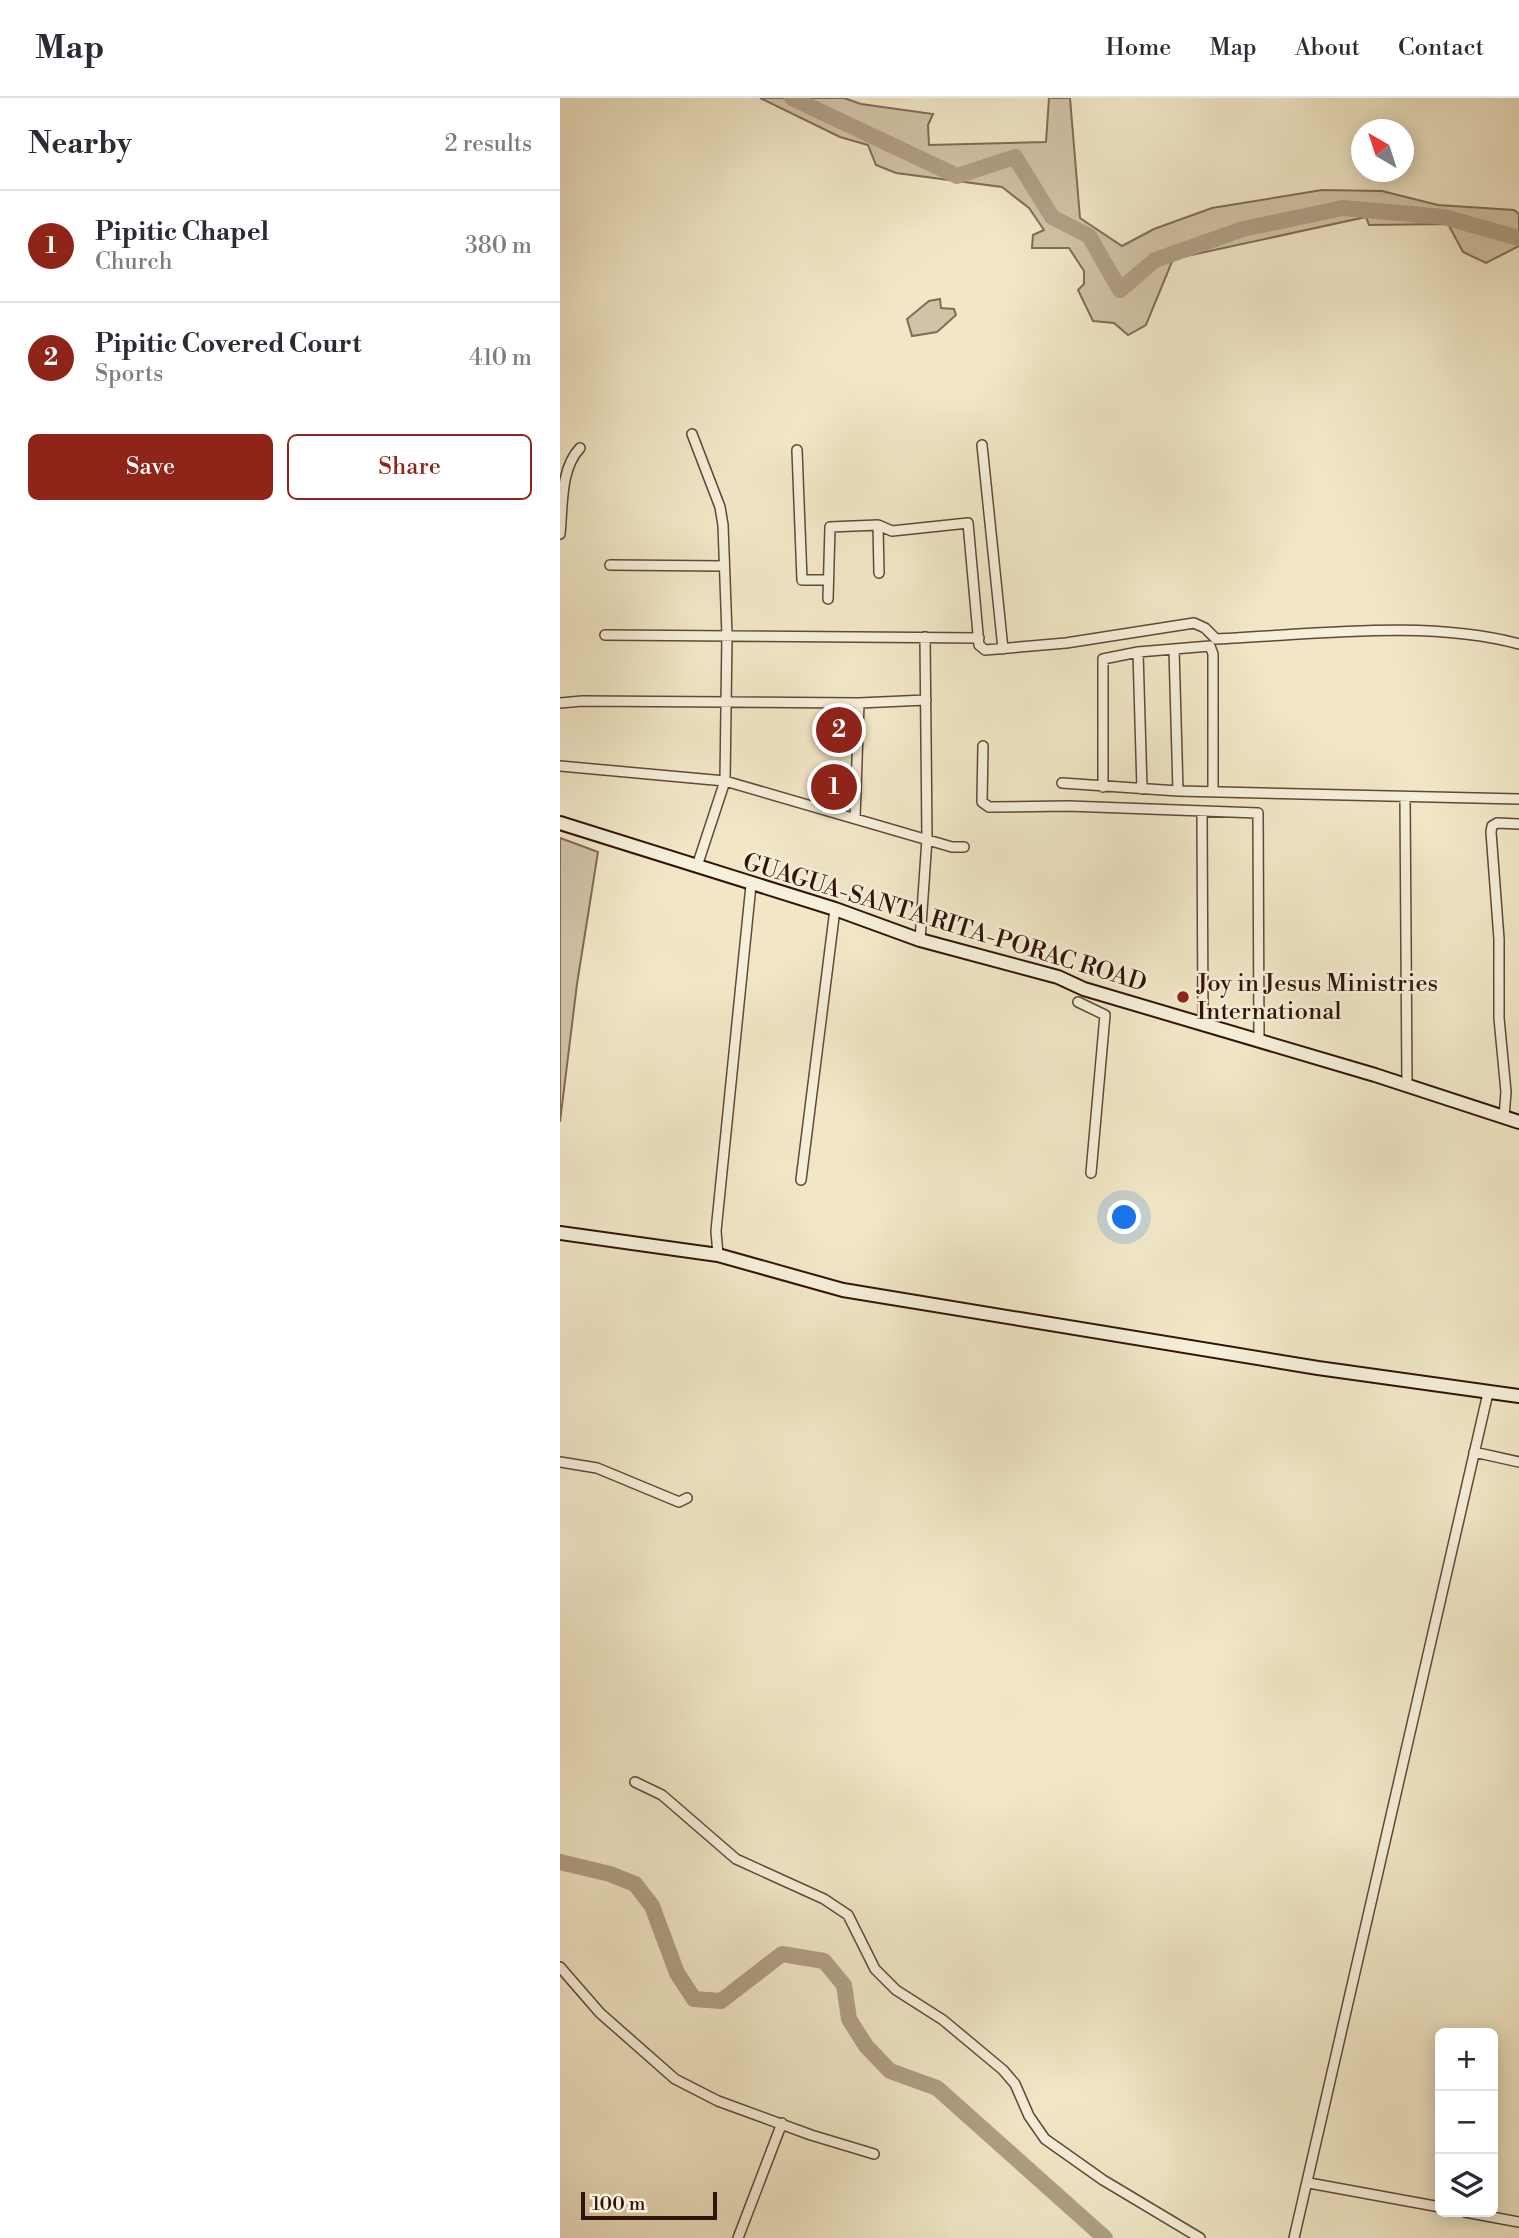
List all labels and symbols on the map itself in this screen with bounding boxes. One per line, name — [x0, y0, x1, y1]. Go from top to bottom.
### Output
north arrow — [1351, 119, 1414, 182]
pin: 2 — [816, 704, 862, 756]
pin: 1 — [811, 761, 857, 813]
street label: GUAGUA-SANTA RITA-PORAC ROAD — [739, 847, 1150, 999]
place label: Joy in Jesus Ministries International — [1196, 969, 1438, 1027]
marker: Joy in Jesus Ministries International — [1175, 989, 1191, 1005]
your location — [1107, 1200, 1141, 1234]
scale bar — [581, 2189, 718, 2221]

